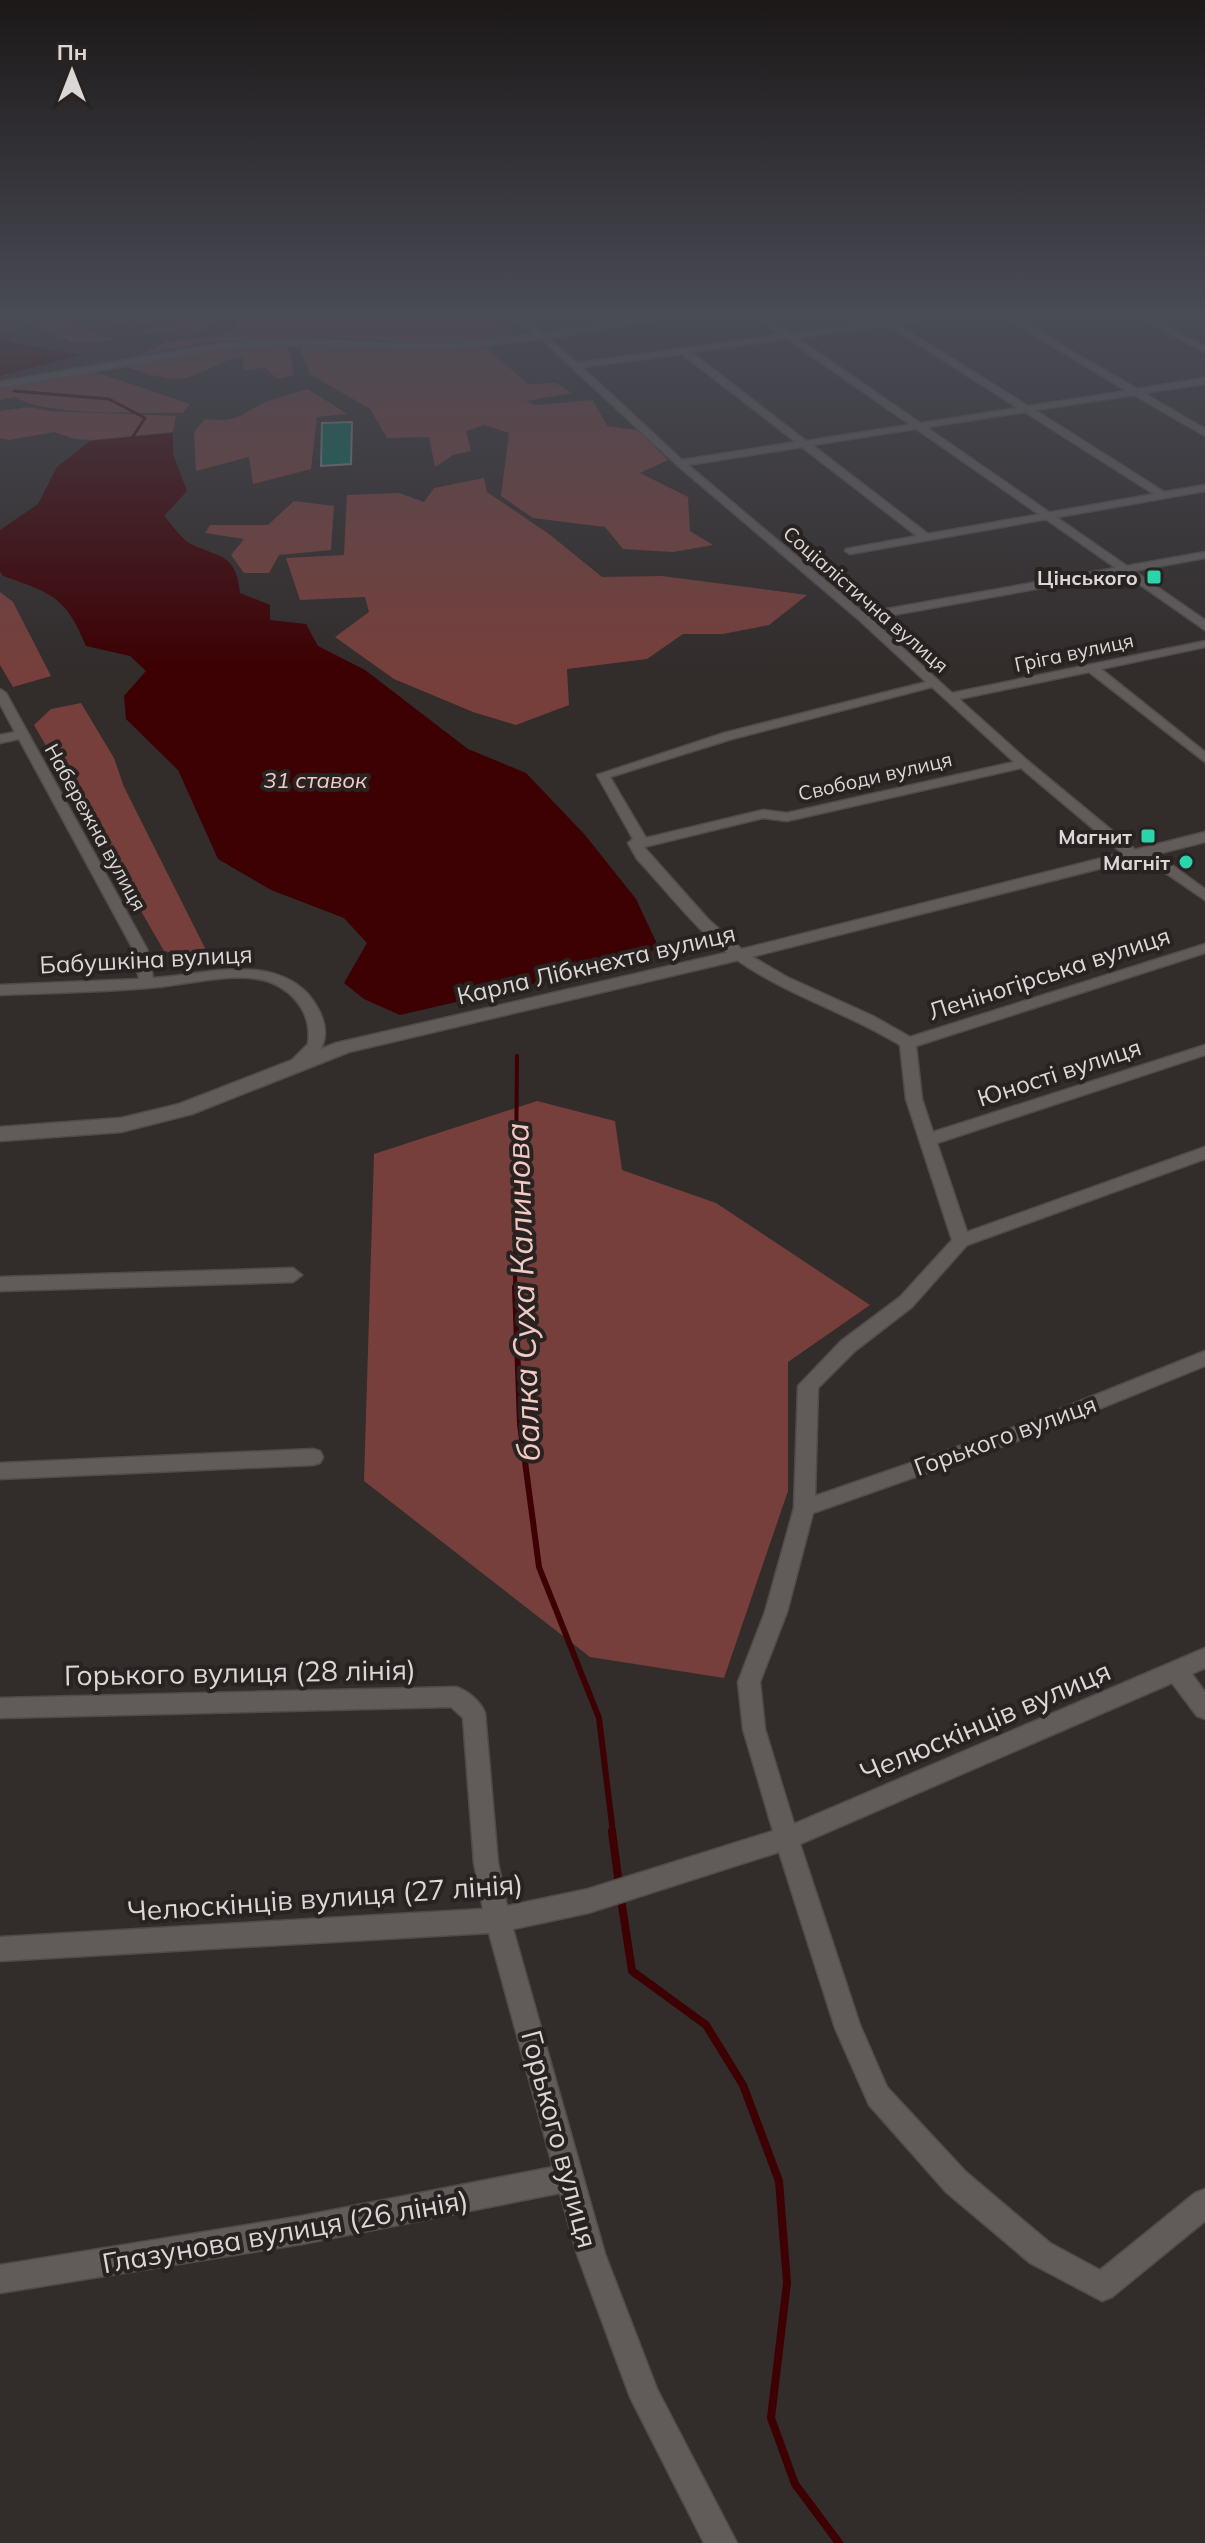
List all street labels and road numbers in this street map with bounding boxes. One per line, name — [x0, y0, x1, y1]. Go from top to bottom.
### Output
street label: Соціалістична вулиця — [778, 520, 954, 678]
street label: Гріга вулиця — [1012, 627, 1136, 677]
street label: Набережна вулиця — [40, 739, 152, 915]
street label: Свободи вулиця — [796, 746, 954, 806]
street label: Карла Лібкнехта вулиця — [454, 917, 738, 1011]
street label: Леніногірська вулиця — [924, 920, 1174, 1026]
street label: Бабушкіна вулиця — [39, 938, 253, 980]
street label: Юності вулиця — [973, 1031, 1145, 1113]
street label: Горького вулиця — [910, 1388, 1100, 1482]
street label: Горького вулиця (28 лiнiя) — [64, 1651, 416, 1693]
street label: Челюскінців вулиця — [854, 1652, 1116, 1790]
street label: Челюскінців вулиця (27 лiнiя) — [126, 1866, 524, 1928]
street label: Горького вулиця — [514, 2026, 606, 2252]
street label: Глазунова вулиця (26 лiнiя) — [99, 2182, 471, 2280]

